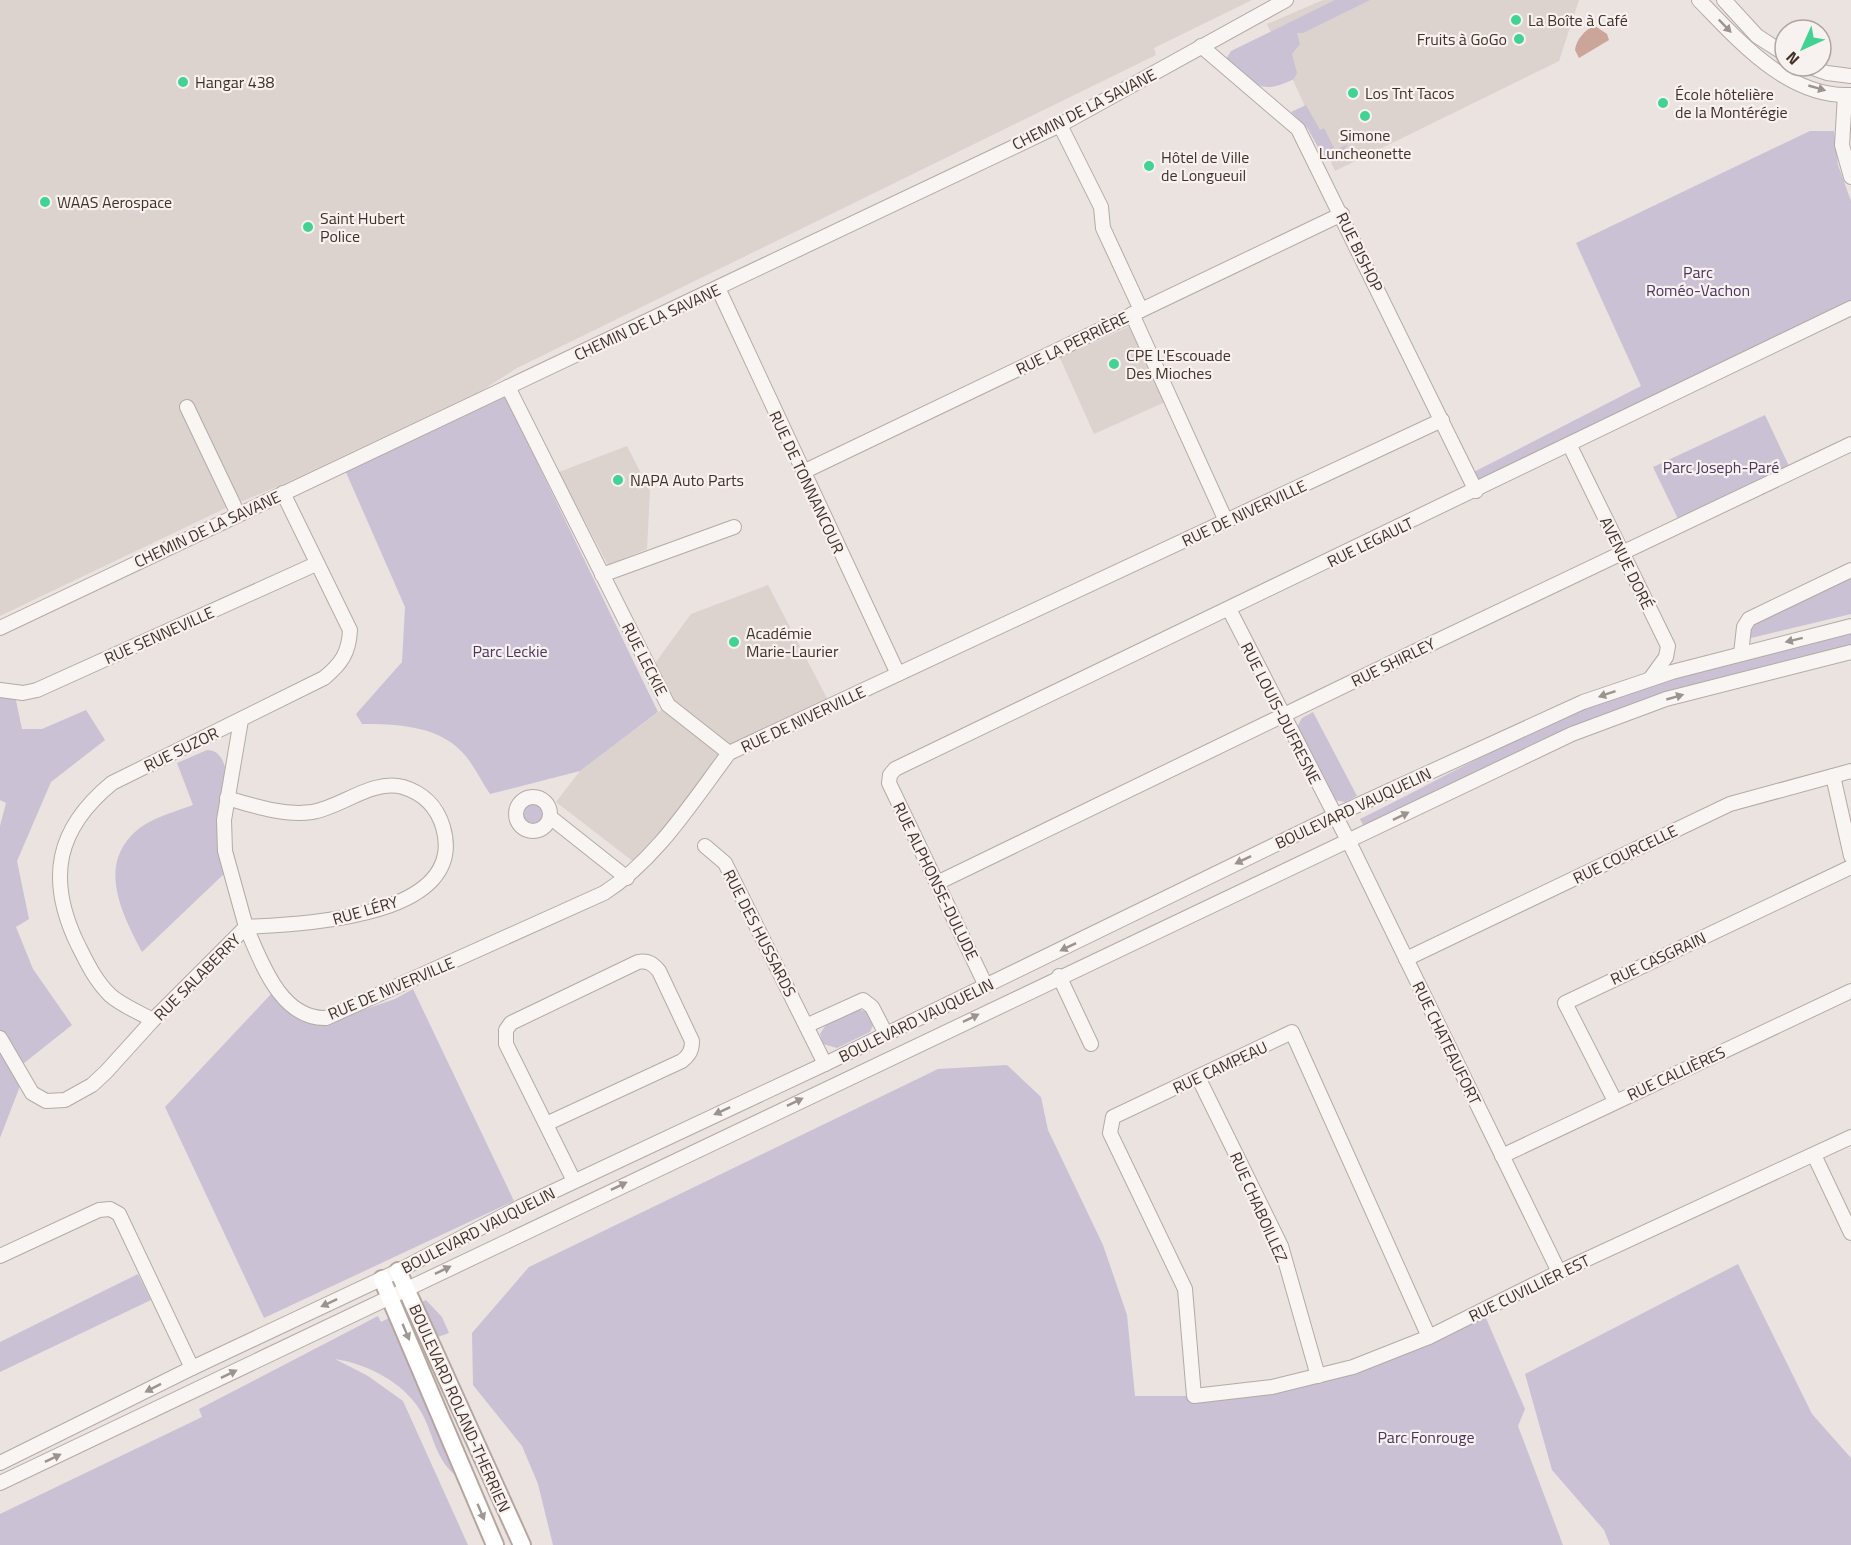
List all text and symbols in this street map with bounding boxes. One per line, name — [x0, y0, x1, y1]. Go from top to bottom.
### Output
place label: La Boîte à Café — [1528, 8, 1628, 32]
marker: La Boîte à Café — [1509, 13, 1523, 27]
north arrow — [1773, 18, 1833, 78]
one-way arrow — [1718, 19, 1732, 34]
place label: Fruits à GoGo — [1417, 27, 1507, 51]
marker: Fruits à GoGo — [1512, 32, 1526, 46]
text: N — [1780, 46, 1805, 71]
street label: CHEMIN DE LA SAVANE — [1008, 62, 1160, 156]
place label: Hangar 438 — [195, 70, 275, 94]
marker: Hangar 438 — [176, 75, 190, 89]
place label: Los Tnt Tacos — [1365, 81, 1455, 105]
place label: École hôtelière de la Montérégie — [1675, 82, 1788, 124]
one-way arrow — [1808, 84, 1826, 94]
marker: Los Tnt Tacos — [1346, 86, 1360, 100]
marker: École hôtelière de la Montérégie — [1656, 96, 1670, 110]
marker: Simone Luncheonette — [1358, 109, 1372, 123]
place label: Simone Luncheonette — [1319, 123, 1411, 165]
place label: Hôtel de Ville de Longueuil — [1161, 145, 1249, 187]
marker: Hôtel de Ville de Longueuil — [1142, 159, 1156, 173]
place label: WAAS Aerospace — [57, 190, 172, 214]
marker: WAAS Aerospace — [38, 195, 52, 209]
place label: Saint Hubert Police — [320, 206, 405, 248]
street label: RUE BISHOP — [1330, 208, 1390, 296]
marker: Saint Hubert Police — [301, 220, 315, 234]
park label: Parc Roméo-Vachon — [1646, 260, 1750, 302]
street label: CHEMIN DE LA SAVANE — [570, 277, 724, 367]
street label: RUE LA PERRIÈRE — [1012, 305, 1133, 381]
place label: CPE L'Escouade Des Mioches — [1126, 343, 1231, 385]
marker: CPE L'Escouade Des Mioches — [1107, 357, 1121, 371]
street label: RUE DE TONNANCOUR — [763, 407, 851, 557]
park label: Parc Joseph-Paré — [1663, 455, 1779, 479]
place label: NAPA Auto Parts — [630, 468, 744, 492]
marker: NAPA Auto Parts — [611, 473, 625, 487]
street label: RUE DE NIVERVILLE — [1178, 473, 1310, 552]
street label: CHEMIN DE LA SAVANE — [130, 484, 284, 574]
street label: RUE LEGAULT — [1323, 511, 1418, 573]
street label: AVENUE DORÉ — [1594, 513, 1660, 613]
street label: RUE SENNEVILLE — [100, 600, 218, 670]
street label: RUE LECKIE — [616, 618, 674, 700]
place label: Académie Marie-Laurier — [746, 621, 839, 663]
street label: RUE SHIRLEY — [1347, 631, 1439, 693]
marker: Académie Marie-Laurier — [727, 635, 741, 649]
one-way arrow — [1785, 636, 1803, 646]
street label: RUE LOUIS-DUFRESNE — [1235, 638, 1327, 788]
park label: Parc Leckie — [472, 639, 548, 663]
street label: RUE DE NIVERVILLE — [737, 679, 869, 758]
one-way arrow — [1598, 689, 1616, 699]
one-way arrow — [1666, 692, 1684, 701]
street label: RUE SUZOR — [140, 721, 223, 777]
street label: BOULEVARD VAUQUELIN — [1271, 761, 1435, 855]
street label: RUE ALPHONSE-DULUDE — [887, 798, 985, 964]
one-way arrow — [1392, 812, 1409, 821]
street label: RUE COURCELLE — [1569, 818, 1681, 890]
one-way arrow — [1235, 856, 1252, 865]
street label: RUE DES HUSSARDS — [717, 865, 803, 1001]
street label: RUE LÉRY — [329, 889, 401, 931]
street label: RUE CASGRAIN — [1606, 925, 1710, 991]
street label: RUE SALABERRY — [148, 928, 246, 1026]
one-way arrow — [1060, 942, 1077, 951]
street label: RUE DE NIVERVILLE — [324, 950, 458, 1025]
street label: BOULEVARD VAUQUELIN — [834, 972, 998, 1068]
street label: RUE CHATEAUFORT — [1407, 977, 1488, 1109]
one-way arrow — [963, 1014, 980, 1023]
street label: RUE CAMPEAU — [1169, 1035, 1271, 1099]
street label: RUE CALLIÈRES — [1623, 1040, 1729, 1106]
one-way arrow — [787, 1098, 804, 1107]
one-way arrow — [713, 1107, 730, 1116]
street label: RUE CHABOILLEZ — [1224, 1148, 1294, 1266]
street label: BOULEVARD VAUQUELIN — [397, 1181, 559, 1279]
one-way arrow — [611, 1182, 628, 1191]
street label: RUE CUVILLIER EST — [1464, 1248, 1594, 1328]
one-way arrow — [435, 1266, 452, 1275]
one-way arrow — [320, 1299, 337, 1308]
street label: BOULEVARD ROLAND-THERRIEN — [403, 1300, 517, 1516]
one-way arrow — [402, 1323, 411, 1341]
one-way arrow — [220, 1369, 237, 1378]
one-way arrow — [145, 1383, 162, 1393]
park label: Parc Fonrouge — [1377, 1425, 1475, 1449]
one-way arrow — [44, 1453, 61, 1462]
one-way arrow — [477, 1503, 486, 1520]

